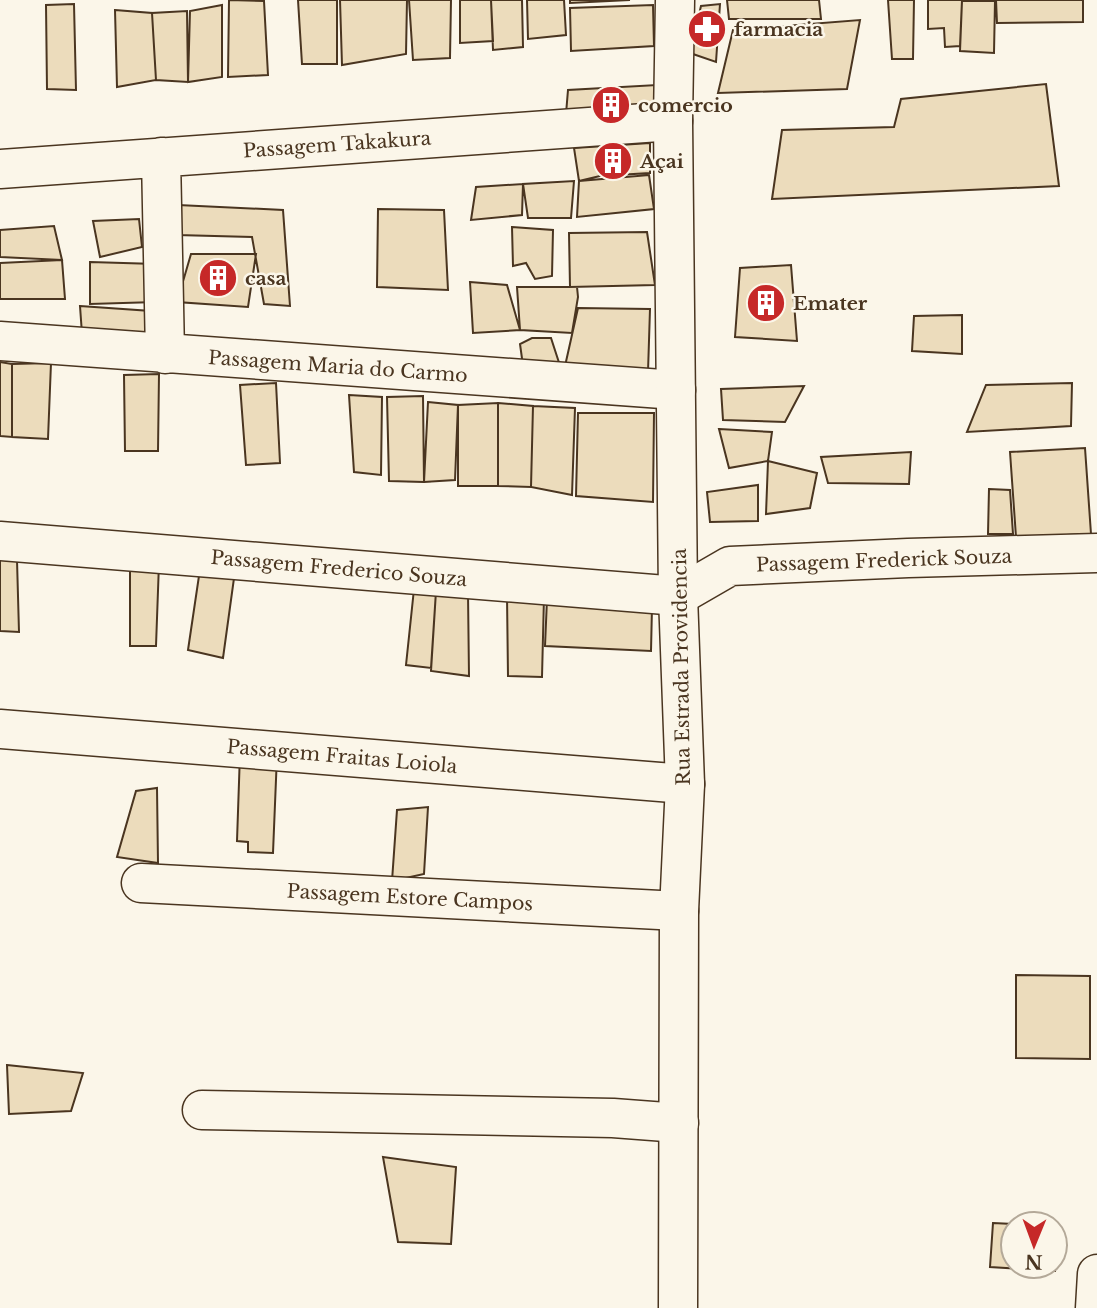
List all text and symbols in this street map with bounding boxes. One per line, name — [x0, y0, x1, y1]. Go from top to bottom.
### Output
pharmacy icon: farmacia — [686, 8, 728, 50]
place label: farmacia — [734, 18, 823, 41]
building icon: comercio — [590, 84, 632, 126]
place label: comercio — [638, 94, 733, 117]
street label: Passagem Takakura — [242, 126, 432, 163]
building icon: Açai — [592, 140, 634, 182]
place label: Açai — [639, 150, 684, 173]
building icon: casa — [197, 257, 239, 299]
place label: casa — [245, 267, 286, 290]
building icon: Emater — [745, 282, 787, 324]
place label: Emater — [793, 292, 868, 315]
street label: Passagem Maria do Carmo — [207, 346, 468, 387]
street label: Passagem Frederick Souza — [756, 545, 1013, 576]
street label: Passagem Frederico Souza — [210, 546, 469, 591]
street label: Rua Estrada Providencia — [668, 548, 695, 786]
street label: Passagem Fraitas Loiola — [226, 735, 459, 778]
street label: Passagem Estore Campos — [286, 880, 534, 915]
north arrow — [999, 1210, 1069, 1280]
text: N — [1024, 1250, 1043, 1273]

